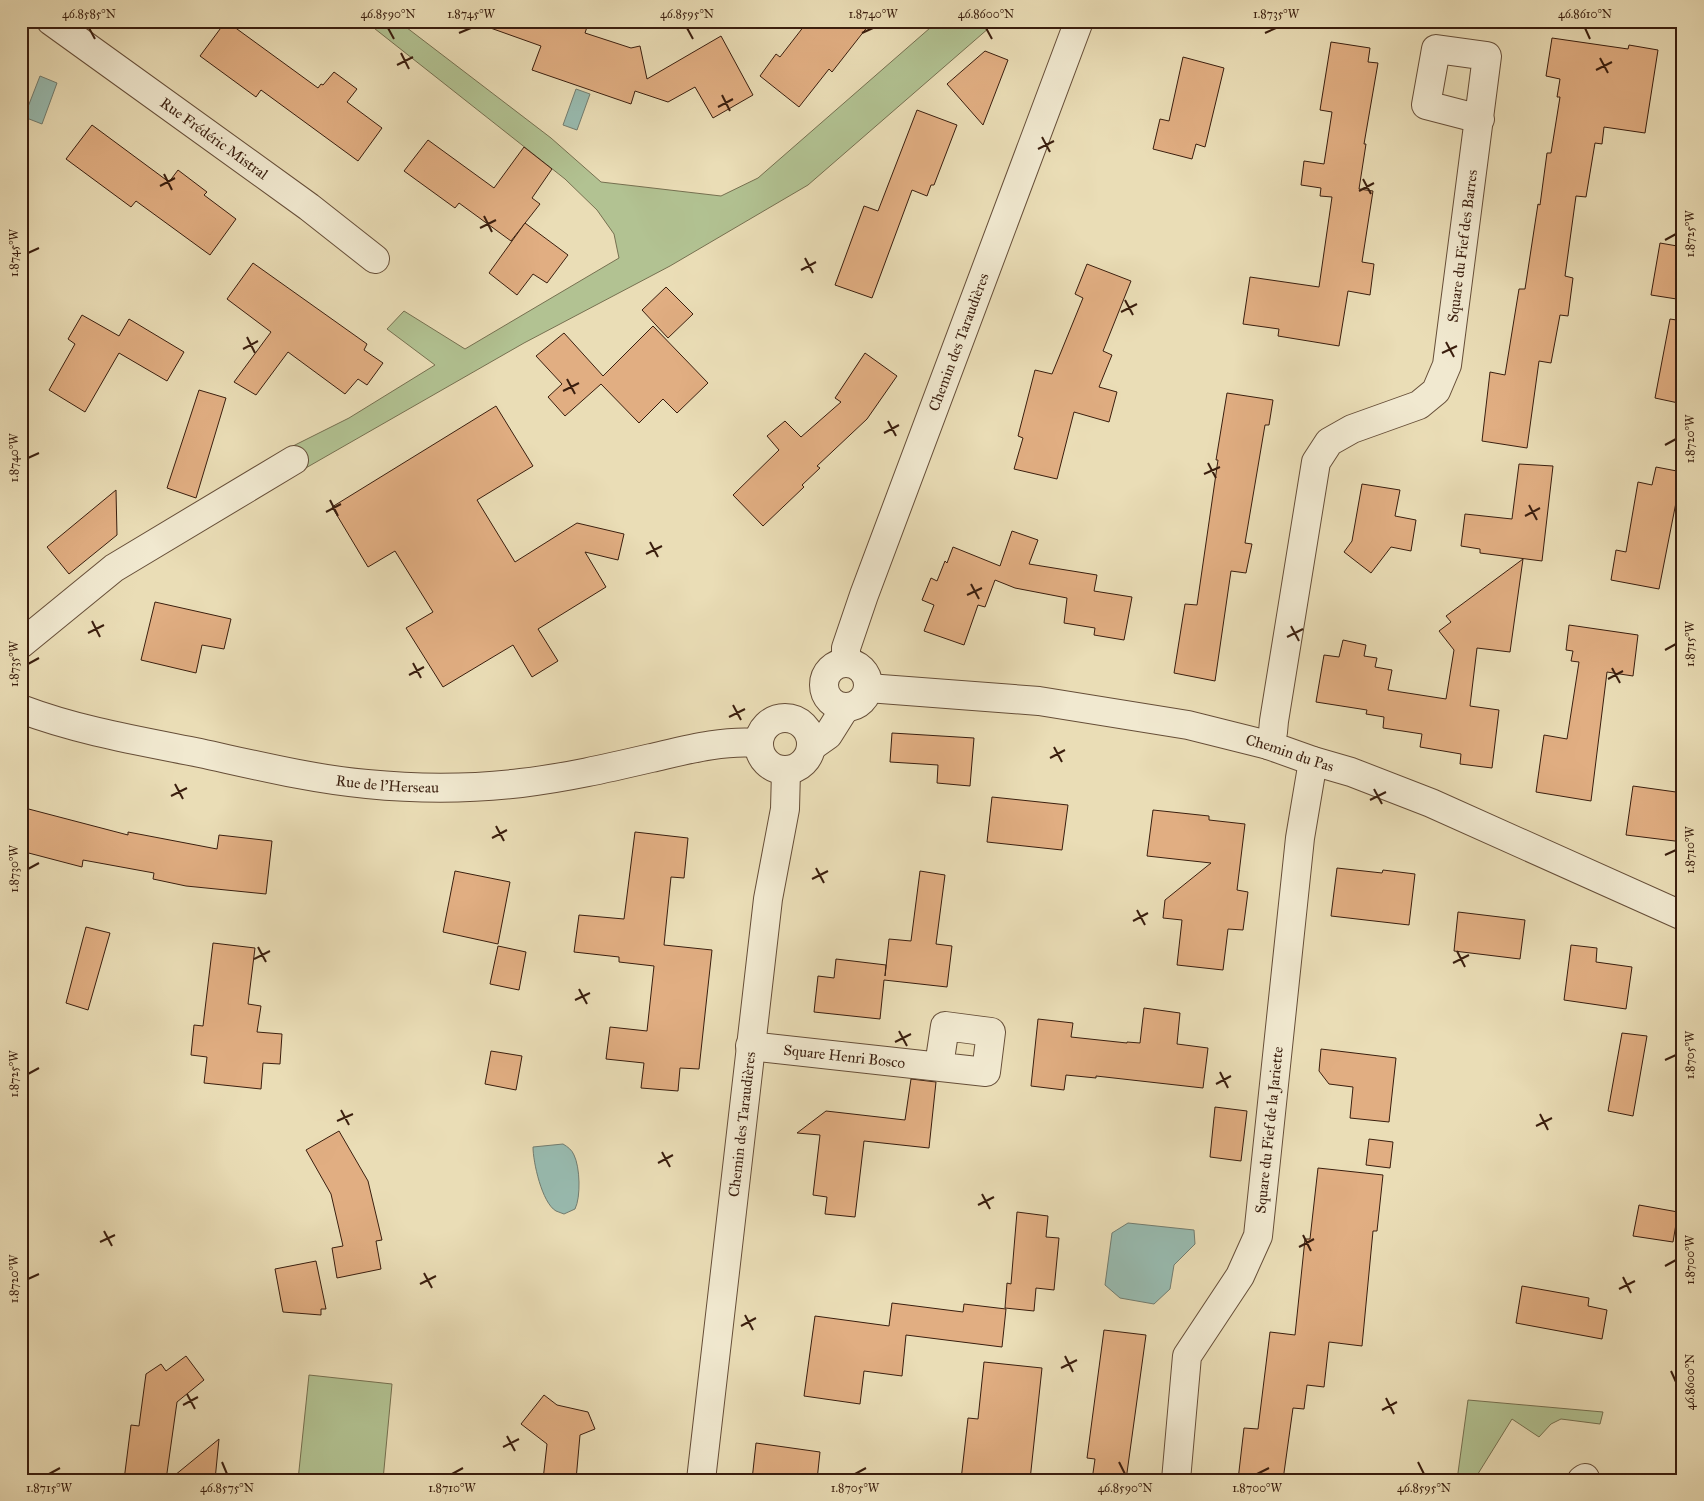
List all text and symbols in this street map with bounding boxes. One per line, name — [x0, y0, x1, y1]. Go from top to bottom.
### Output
text: 46.8585°N — [62, 7, 116, 21]
text: 46.8590°N — [360, 7, 416, 21]
text: 1.8745°W — [447, 7, 495, 21]
text: 46.8595°N — [660, 7, 714, 21]
text: 1.8740°W — [848, 7, 898, 21]
text: 46.8600°N — [958, 7, 1014, 21]
text: 1.8735°W — [1253, 7, 1300, 21]
text: 46.8610°N — [1558, 7, 1612, 21]
street label: Rue Frédéric Mistral — [157, 94, 272, 184]
street label: Square du Fief des Barres — [1444, 169, 1481, 324]
text: 1.8725°W — [1683, 210, 1697, 258]
text: 1.8745°W — [7, 229, 21, 277]
street label: Chemin des Taraudières — [925, 271, 993, 414]
text: 1.8720°W — [1683, 414, 1697, 463]
text: 1.8740°W — [7, 433, 21, 483]
text: 1.8715°W — [1683, 620, 1697, 667]
text: 1.8735°W — [7, 640, 21, 687]
street label: Chemin du Pas — [1244, 731, 1336, 776]
street label: Rue de l'Herseau — [335, 771, 439, 797]
text: 1.8710°W — [1683, 826, 1697, 874]
text: 1.8730°W — [7, 845, 21, 893]
text: 1.8705°W — [1683, 1030, 1697, 1079]
street label: Square Henri Bosco — [783, 1041, 907, 1072]
street label: Square du Fief de la Jariette — [1251, 1045, 1287, 1214]
text: 1.8725°W — [7, 1050, 21, 1098]
street label: Chemin des Taraudières — [725, 1051, 759, 1198]
text: 1.8700°W — [1683, 1235, 1697, 1285]
text: 1.8720°W — [7, 1254, 21, 1303]
text: 46.8600°N — [1683, 1354, 1697, 1410]
text: 1.8715°W — [26, 1481, 73, 1495]
text: 46.8575°N — [200, 1481, 254, 1495]
text: 1.8710°W — [428, 1481, 476, 1495]
text: 1.8705°W — [831, 1481, 880, 1495]
text: 46.8590°N — [1097, 1481, 1153, 1495]
text: 1.8700°W — [1232, 1481, 1282, 1495]
text: 46.8595°N — [1397, 1481, 1451, 1495]

